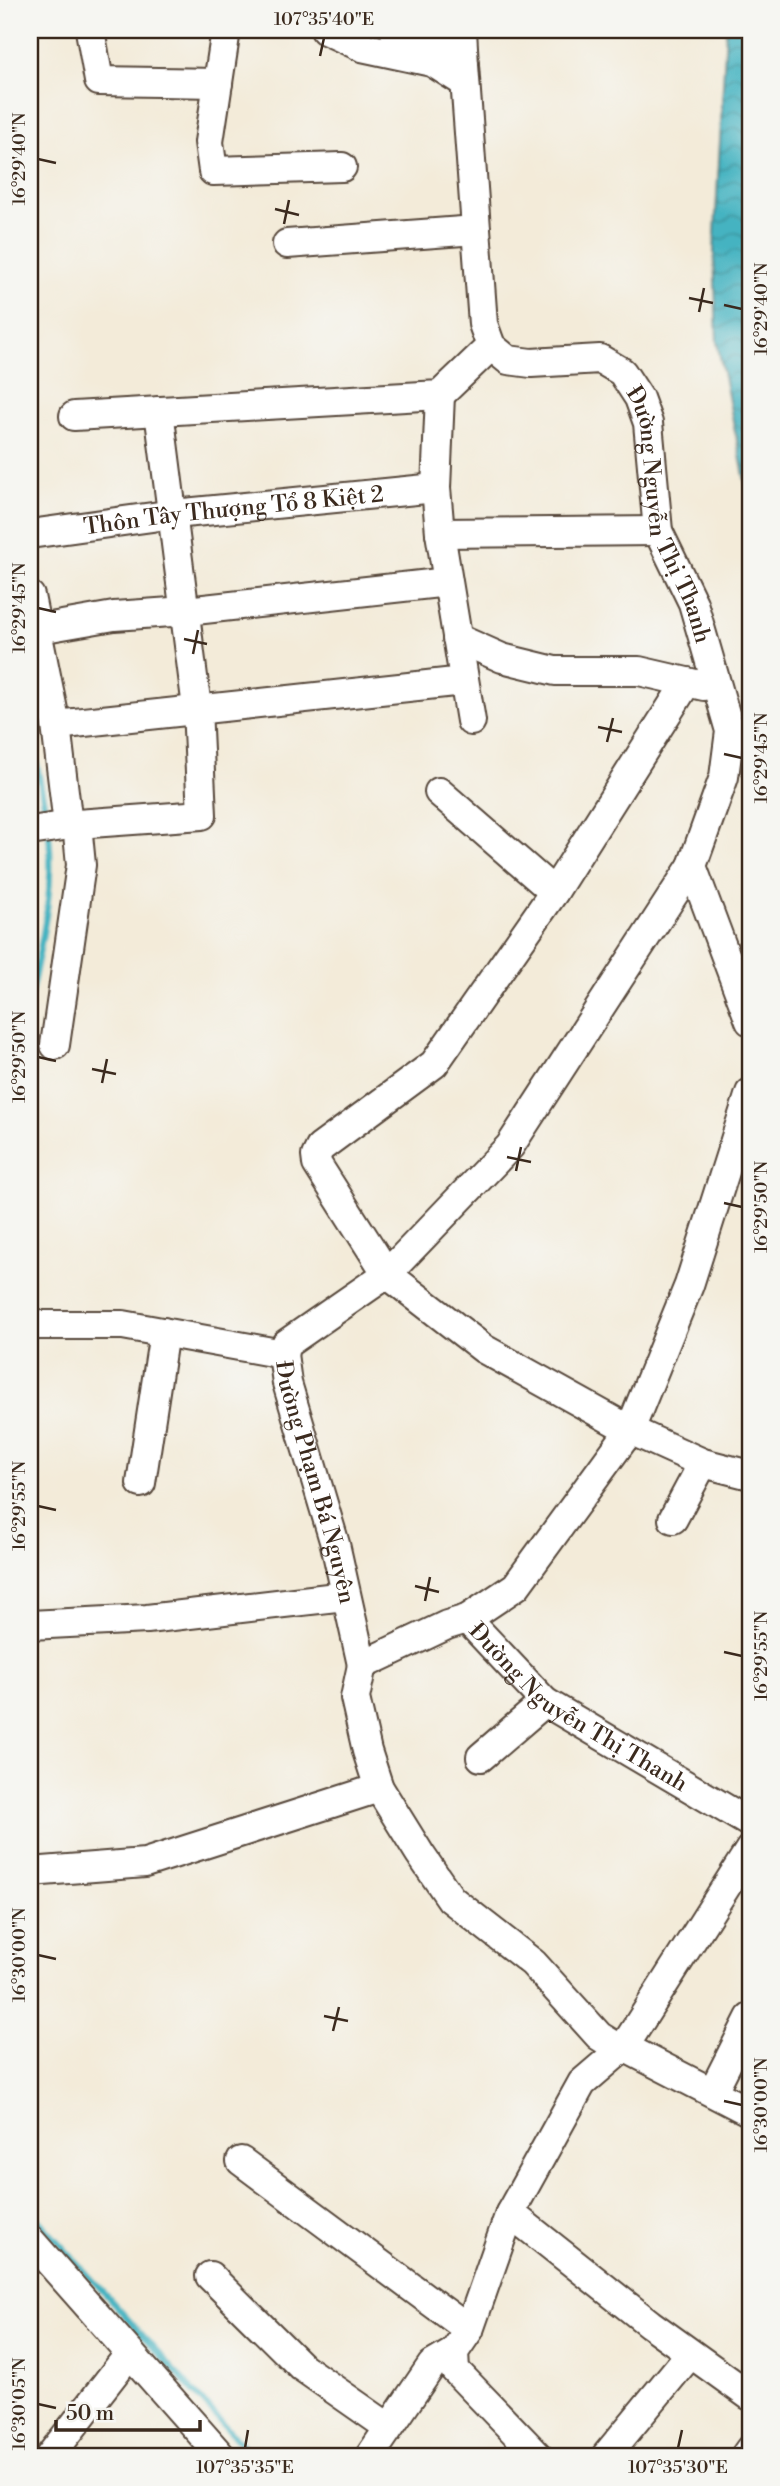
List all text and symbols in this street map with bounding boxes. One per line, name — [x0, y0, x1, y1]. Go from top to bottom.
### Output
text: 107°35'40"E — [274, 8, 374, 31]
text: 16°29'40"N — [8, 112, 31, 205]
text: 16°29'40"N — [750, 262, 773, 355]
street label: Đường Nguyễn Thị Thanh — [620, 381, 717, 647]
street label: Thôn Tây Thượng Tổ 8 Kiệt 2 — [82, 480, 385, 541]
text: 16°29'45"N — [8, 562, 31, 653]
text: 16°29'45"N — [750, 712, 773, 803]
text: 16°29'50"N — [8, 1010, 31, 1103]
text: 16°29'50"N — [750, 1160, 773, 1253]
street label: Đường Phạm Bá Nguyên — [269, 1359, 361, 1607]
text: 16°29'55"N — [8, 1460, 31, 1551]
text: 16°29'55"N — [750, 1610, 773, 1701]
street label: Đường Nguyễn Thị Thanh — [463, 1617, 693, 1798]
text: 16°30'00"N — [8, 1907, 31, 2002]
text: 16°30'00"N — [750, 2057, 773, 2152]
text: 16°30'05"N — [8, 2357, 31, 2450]
scale bar — [56, 2388, 200, 2432]
text: 50 m — [66, 2401, 114, 2427]
text: 107°35'35"E — [196, 2456, 294, 2479]
text: 107°35'30"E — [628, 2456, 728, 2479]

